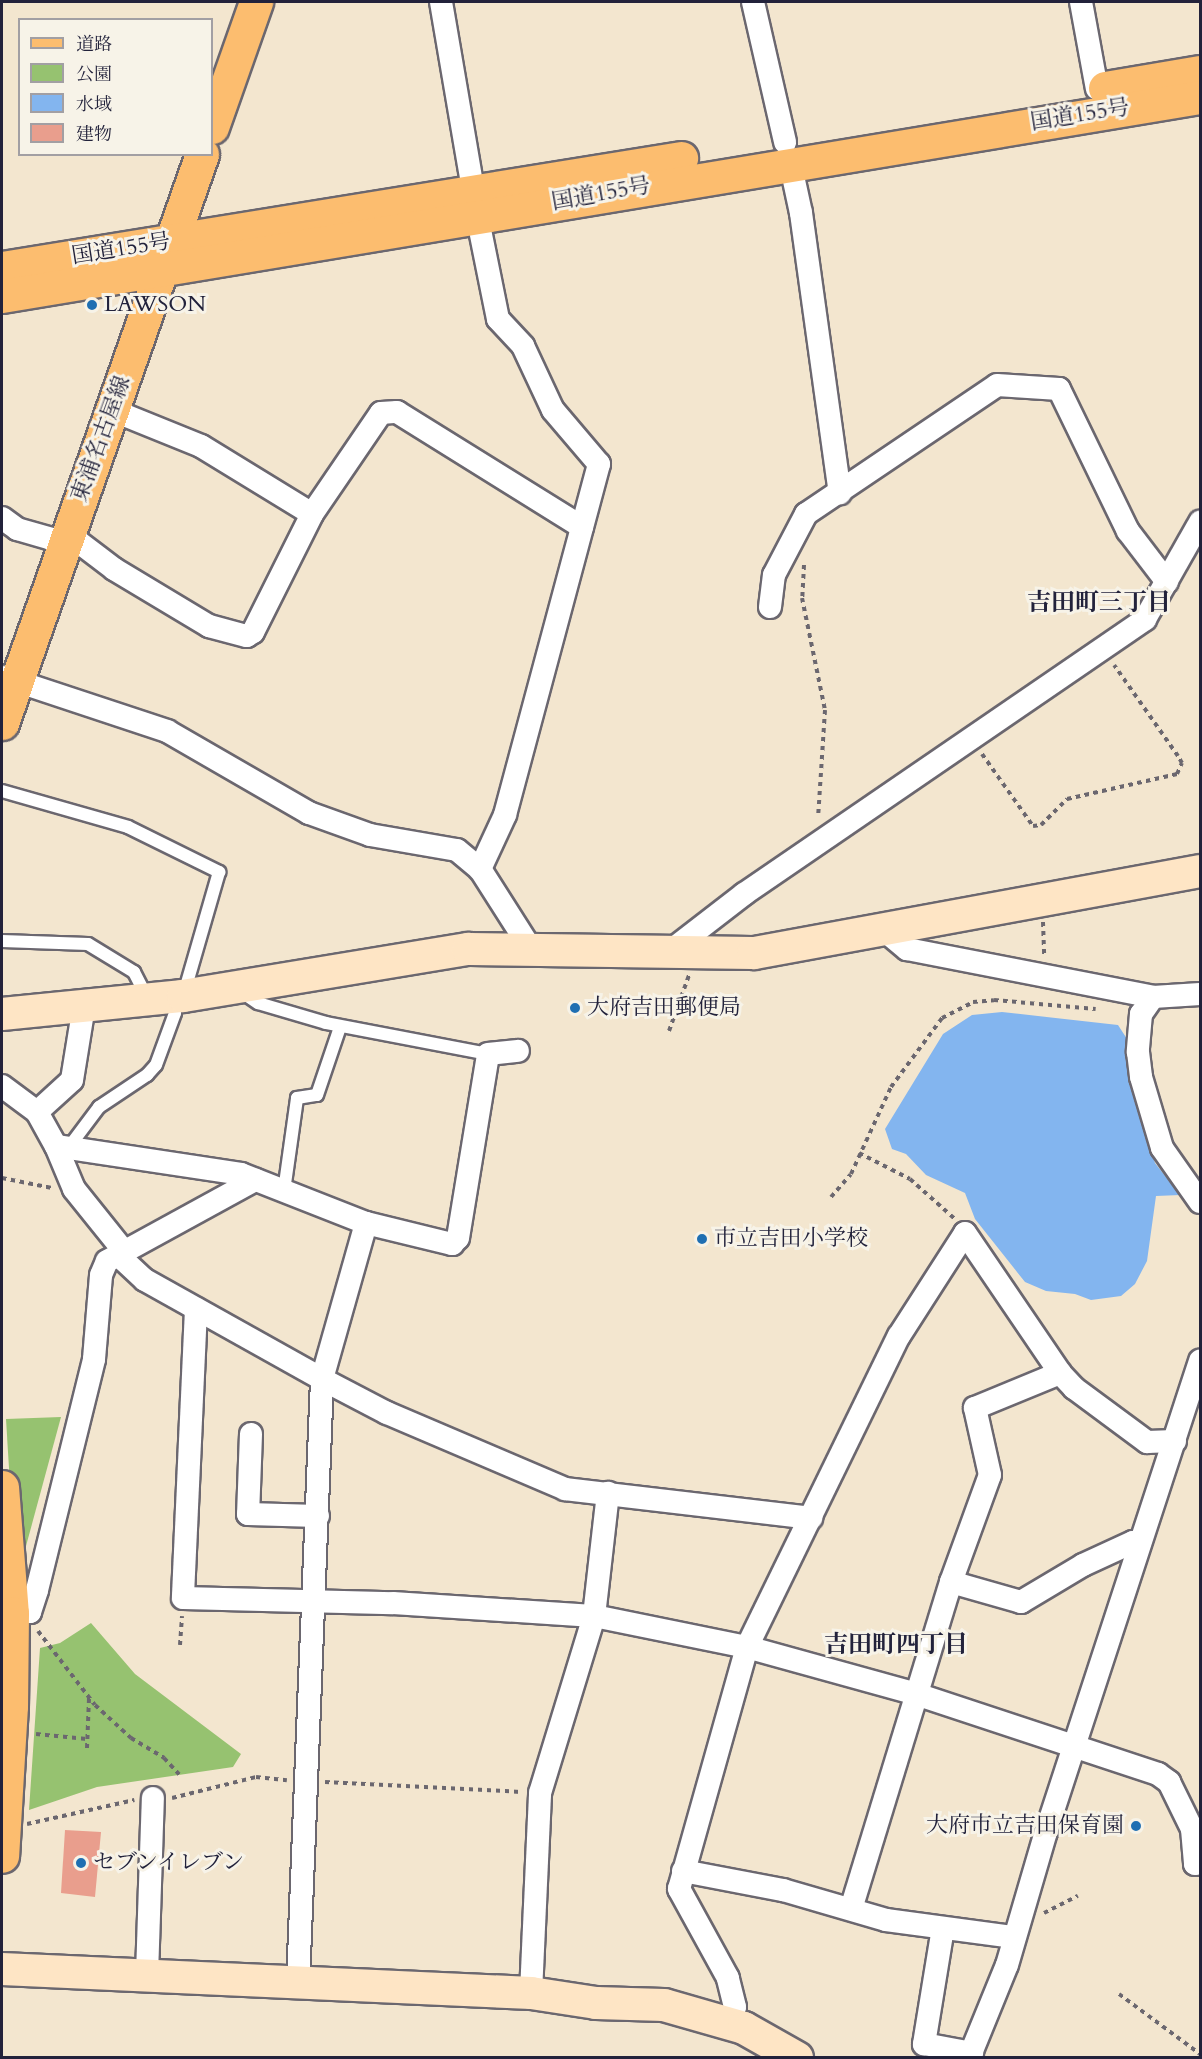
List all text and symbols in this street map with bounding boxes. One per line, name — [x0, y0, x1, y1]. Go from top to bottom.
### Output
legend — [18, 18, 213, 156]
text: 道路 — [76, 32, 112, 57]
text: 公園 — [76, 62, 112, 87]
text: 水域 — [76, 92, 112, 117]
street label: 国道155号 — [1029, 94, 1131, 136]
text: 建物 — [76, 122, 112, 147]
street label: 国道155号 — [550, 172, 652, 216]
street label: 国道155号 — [70, 228, 172, 270]
place label: LAWSON — [104, 292, 206, 318]
marker: LAWSON — [85, 298, 99, 312]
street label: 東浦名古屋線 — [66, 372, 136, 506]
district label: 吉田町三丁目 — [1027, 589, 1171, 617]
place label: 大府吉田郵便局 — [587, 995, 741, 1021]
marker: 大府吉田郵便局 — [568, 1001, 582, 1015]
place label: 市立吉田小学校 — [714, 1226, 868, 1252]
marker: 市立吉田小学校 — [695, 1232, 709, 1246]
district label: 吉田町四丁目 — [824, 1631, 968, 1659]
place label: 大府市立吉田保育園 — [926, 1813, 1124, 1839]
marker: 大府市立吉田保育園 — [1129, 1819, 1143, 1833]
place label: セブンイレブン — [93, 1850, 247, 1876]
marker: セブンイレブン — [74, 1856, 88, 1870]

